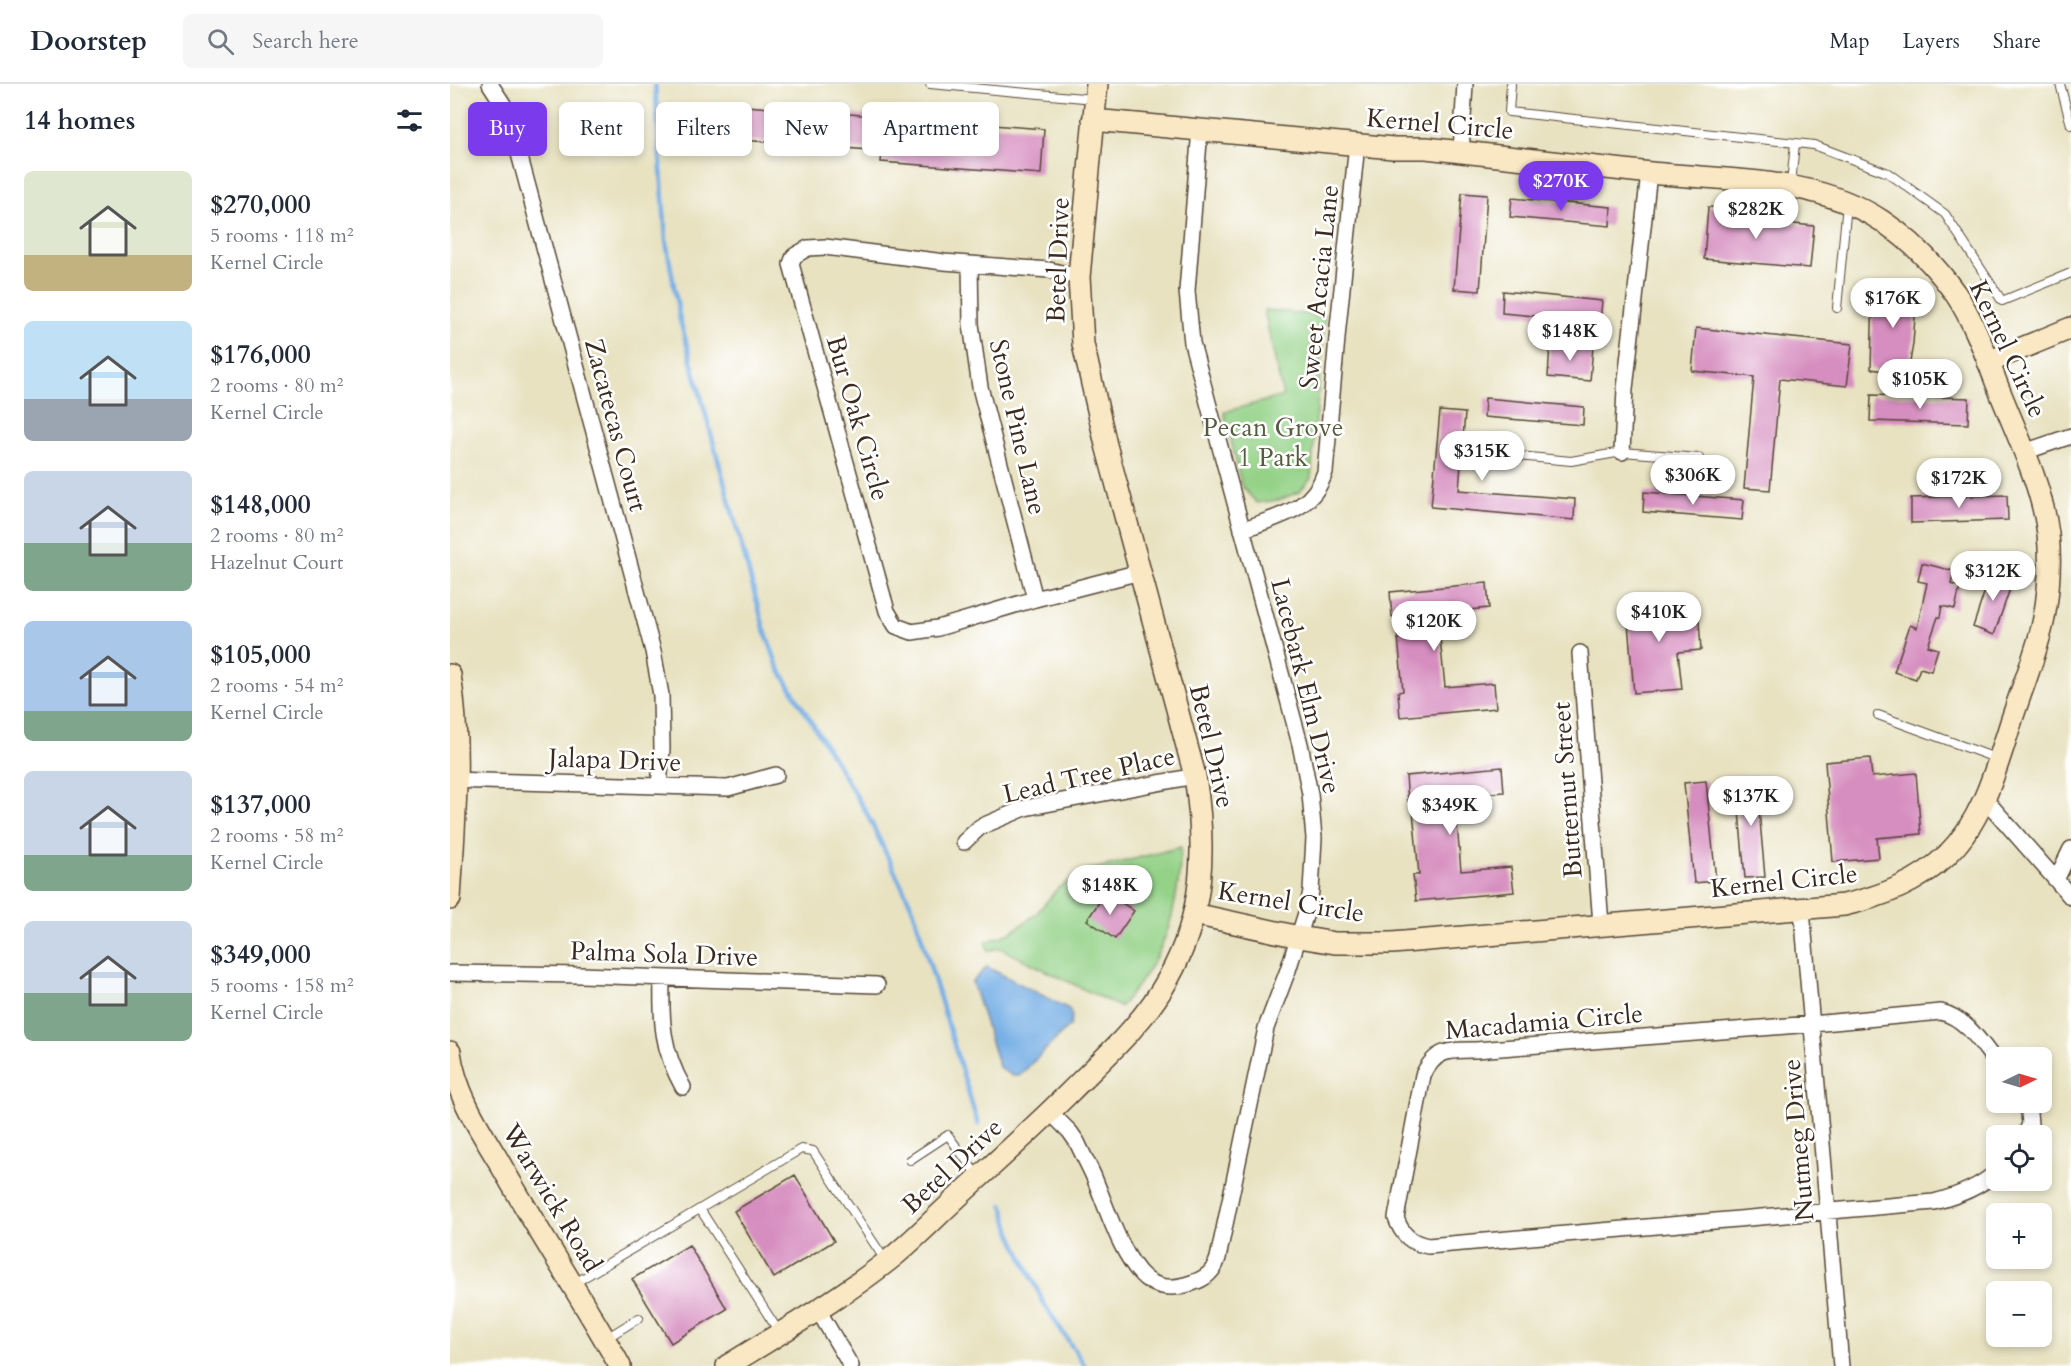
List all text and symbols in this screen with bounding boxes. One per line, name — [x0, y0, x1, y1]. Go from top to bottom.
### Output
search box — [183, 14, 603, 68]
text: Doorstep — [30, 22, 147, 60]
icon: search — [204, 25, 237, 58]
text: Search here — [252, 26, 359, 56]
text: Map — [1830, 27, 1870, 56]
text: Layers — [1903, 27, 1960, 56]
text: Share — [1993, 27, 2041, 56]
street label: Kernel Circle — [1365, 100, 1515, 148]
chip: Buy — [468, 102, 547, 156]
chip: Rent — [559, 102, 644, 156]
chip: Filters — [656, 102, 752, 156]
chip: New — [764, 102, 850, 156]
chip: Apartment — [862, 102, 999, 156]
text: 14 homes — [24, 103, 135, 138]
icon: filters — [393, 104, 426, 137]
pin: $270K — [1519, 161, 1603, 212]
text: $270K — [1532, 167, 1590, 194]
street label: Sweet Acacia Lane — [1291, 183, 1347, 391]
text: $270,000 — [210, 187, 311, 222]
pin: $282K — [1714, 189, 1798, 240]
icon: home — [72, 195, 144, 267]
text: $282K — [1727, 195, 1785, 222]
street label: Betel Drive — [1038, 196, 1078, 324]
text: 5 rooms · 118 m² — [210, 222, 354, 249]
text: Kernel Circle — [210, 249, 324, 276]
street label: Kernel Circle — [1961, 275, 2055, 423]
pin: $176K — [1851, 278, 1935, 329]
text: $176K — [1864, 284, 1922, 311]
pin: $148K — [1528, 311, 1612, 362]
text: $148K — [1541, 317, 1599, 344]
street label: Bur Oak Circle — [818, 331, 898, 505]
street label: Zacatecas Court — [576, 335, 656, 515]
street label: Stone Pine Lane — [981, 336, 1055, 518]
text: $176,000 — [210, 337, 311, 372]
icon: home — [72, 345, 144, 417]
pin: $105K — [1878, 359, 1962, 410]
text: $105K — [1891, 365, 1949, 392]
text: 2 rooms · 80 m² — [210, 372, 343, 399]
text: Kernel Circle — [210, 399, 324, 426]
park label: Pecan Grove 1 Park — [1202, 410, 1344, 475]
pin: $315K — [1440, 431, 1524, 482]
text: $315K — [1453, 437, 1511, 464]
pin: $306K — [1651, 455, 1735, 506]
pin: $172K — [1917, 458, 2001, 509]
text: $306K — [1664, 461, 1722, 488]
text: $172K — [1930, 464, 1988, 491]
text: $148,000 — [210, 487, 311, 522]
icon: home — [72, 495, 144, 567]
text: 2 rooms · 80 m² — [210, 522, 343, 549]
text: Hazelnut Court — [210, 549, 343, 576]
pin: $312K — [1951, 551, 2035, 602]
text: $312K — [1964, 557, 2022, 584]
street label: Lacebark Elm Drive — [1262, 575, 1350, 797]
pin: $410K — [1617, 592, 1701, 643]
text: $410K — [1630, 598, 1688, 625]
pin: $120K — [1392, 601, 1476, 652]
text: $120K — [1405, 607, 1463, 634]
text: $105,000 — [210, 637, 311, 672]
icon: home — [72, 645, 144, 717]
text: 2 rooms · 54 m² — [210, 672, 343, 699]
street label: Betel Drive — [1181, 681, 1243, 811]
text: Kernel Circle — [210, 699, 324, 726]
street label: Butternut Street — [1543, 701, 1591, 879]
street label: Lead Tree Place — [999, 738, 1179, 812]
street label: Jalapa Drive — [544, 740, 682, 780]
pin: $137K — [1709, 776, 1793, 827]
text: $137K — [1722, 782, 1780, 809]
pin: $349K — [1408, 785, 1492, 836]
text: $137,000 — [210, 787, 311, 822]
text: $349K — [1421, 791, 1479, 818]
icon: home — [72, 795, 144, 867]
text: 2 rooms · 58 m² — [210, 822, 343, 849]
text: Kernel Circle — [210, 849, 324, 876]
street label: Kernel Circle — [1709, 856, 1859, 906]
pin: $148K — [1068, 865, 1152, 916]
text: $148K — [1081, 871, 1139, 898]
street label: Kernel Circle — [1215, 873, 1367, 931]
street label: Palma Sola Drive — [569, 933, 759, 975]
text: $349,000 — [210, 937, 311, 972]
icon: home — [72, 945, 144, 1017]
text: 5 rooms · 158 m² — [210, 972, 354, 999]
street label: Macadamia Circle — [1444, 996, 1644, 1048]
text: Kernel Circle — [210, 999, 324, 1026]
north arrow — [1986, 1047, 2052, 1113]
map controls — [1986, 1047, 2052, 1347]
street label: Nutmeg Drive — [1773, 1057, 1823, 1223]
street label: Betel Drive — [894, 1110, 1010, 1222]
street label: Warwick Road — [493, 1116, 610, 1279]
button: locate — [1986, 1125, 2052, 1191]
button: + — [1986, 1203, 2052, 1269]
button: − — [1986, 1281, 2052, 1347]

